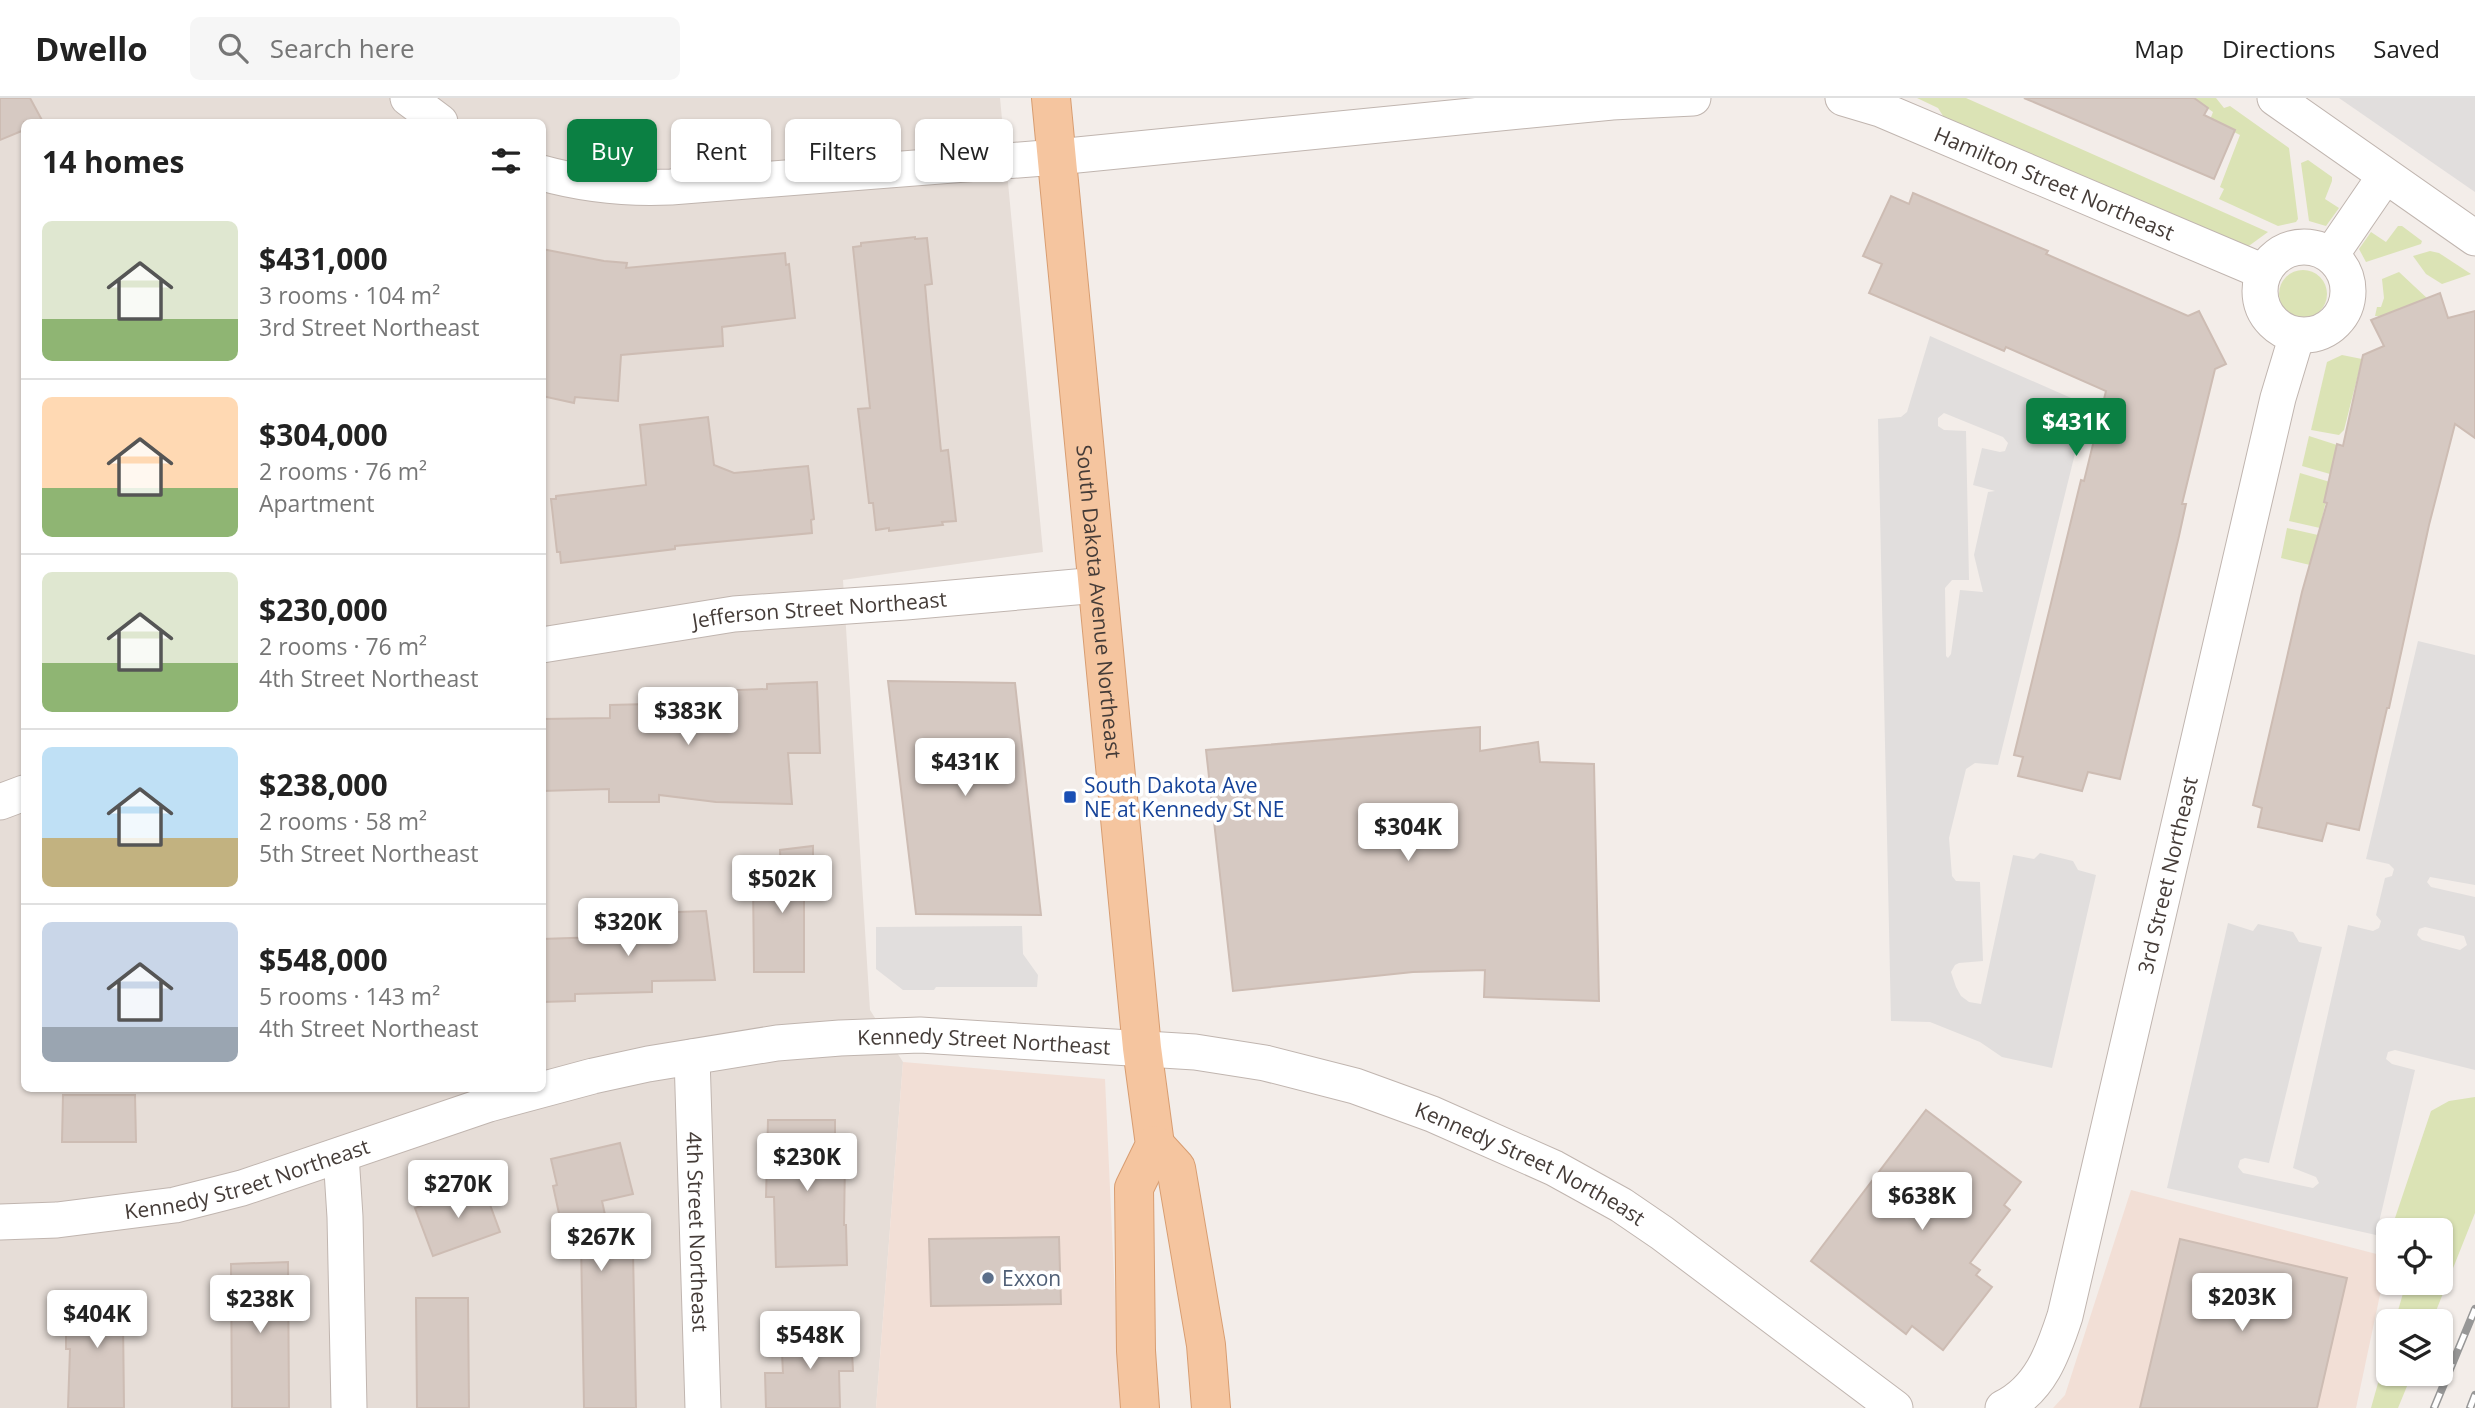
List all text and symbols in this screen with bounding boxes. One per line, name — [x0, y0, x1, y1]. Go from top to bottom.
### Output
search box — [190, 17, 680, 80]
text: Dwello — [35, 26, 148, 71]
icon: search — [214, 29, 252, 67]
text: Search here — [270, 30, 415, 66]
text: Map — [2134, 32, 2184, 65]
text: Directions — [2222, 32, 2335, 65]
text: Saved — [2373, 32, 2440, 65]
chip: Buy — [567, 119, 657, 182]
chip: Rent — [671, 119, 771, 182]
chip: Filters — [785, 119, 901, 182]
chip: New — [915, 119, 1013, 182]
street label: Hamilton Street Northeast — [1930, 120, 2179, 246]
text: 14 homes — [42, 141, 185, 182]
icon: filters — [487, 142, 525, 180]
text: $431,000 — [259, 238, 388, 279]
icon: home — [98, 249, 182, 333]
text: 3 rooms · 104 m² — [259, 279, 440, 311]
text: 3rd Street Northeast — [259, 311, 480, 343]
pin: $431K — [2027, 398, 2125, 458]
text: $431K — [2042, 405, 2110, 437]
text: $304,000 — [259, 414, 388, 455]
icon: home — [98, 425, 182, 509]
street label: South Dakota Avenue Northeast — [1070, 443, 1128, 760]
text: 2 rooms · 76 m² — [259, 455, 427, 487]
text: Apartment — [259, 487, 375, 519]
street label: Jefferson Street Northeast — [688, 584, 948, 635]
text: $230,000 — [259, 589, 388, 630]
icon: home — [98, 600, 182, 684]
text: 2 rooms · 76 m² — [259, 630, 427, 662]
text: 4th Street Northeast — [259, 662, 478, 694]
pin: $383K — [639, 688, 737, 747]
text: $383K — [654, 694, 722, 726]
pin: $431K — [916, 738, 1014, 798]
text: $431K — [931, 745, 999, 777]
text: $238,000 — [259, 764, 388, 805]
place label: South Dakota Ave NE at Kennedy St NE — [1084, 771, 1285, 823]
street label: 3rd Street Northeast — [2131, 774, 2204, 976]
icon: home — [98, 775, 182, 859]
marker: South Dakota Ave NE at Kennedy St NE — [1062, 789, 1078, 805]
pin: $304K — [1359, 804, 1457, 863]
text: 2 rooms · 58 m² — [259, 805, 427, 837]
text: $304K — [1374, 810, 1442, 842]
text: 5th Street Northeast — [259, 837, 478, 869]
pin: $502K — [733, 856, 831, 915]
text: $502K — [748, 862, 816, 894]
pin: $320K — [579, 898, 677, 958]
text: $320K — [594, 905, 662, 937]
text: $548,000 — [259, 939, 388, 980]
icon: home — [98, 950, 182, 1034]
text: 5 rooms · 143 m² — [259, 980, 440, 1012]
text: 4th Street Northeast — [259, 1012, 478, 1044]
street label: Kennedy Street Northeast — [857, 1021, 1111, 1061]
street label: Kennedy Street Northeast — [1411, 1095, 1651, 1232]
street label: 4th Street Northeast — [680, 1131, 715, 1333]
street label: Kennedy Street Northeast — [123, 1132, 373, 1225]
pin: $230K — [758, 1134, 856, 1193]
text: $230K — [773, 1140, 841, 1172]
pin: $270K — [409, 1160, 507, 1220]
text: $270K — [424, 1167, 492, 1199]
pin: $638K — [1873, 1172, 1971, 1232]
text: $638K — [1888, 1179, 1956, 1211]
pin: $267K — [552, 1214, 650, 1273]
map controls — [2376, 1218, 2453, 1386]
button: locate — [2376, 1218, 2453, 1295]
text: $267K — [567, 1220, 635, 1252]
place label: Exxon — [1002, 1264, 1061, 1292]
marker: Exxon — [980, 1270, 996, 1286]
pin: $203K — [2193, 1274, 2291, 1333]
pin: $238K — [211, 1276, 309, 1335]
text: $203K — [2208, 1280, 2276, 1312]
text: $238K — [226, 1282, 294, 1314]
pin: $404K — [48, 1290, 146, 1350]
text: $404K — [63, 1297, 131, 1329]
button: layers — [2376, 1309, 2453, 1386]
pin: $548K — [761, 1312, 859, 1371]
text: $548K — [776, 1318, 844, 1350]

